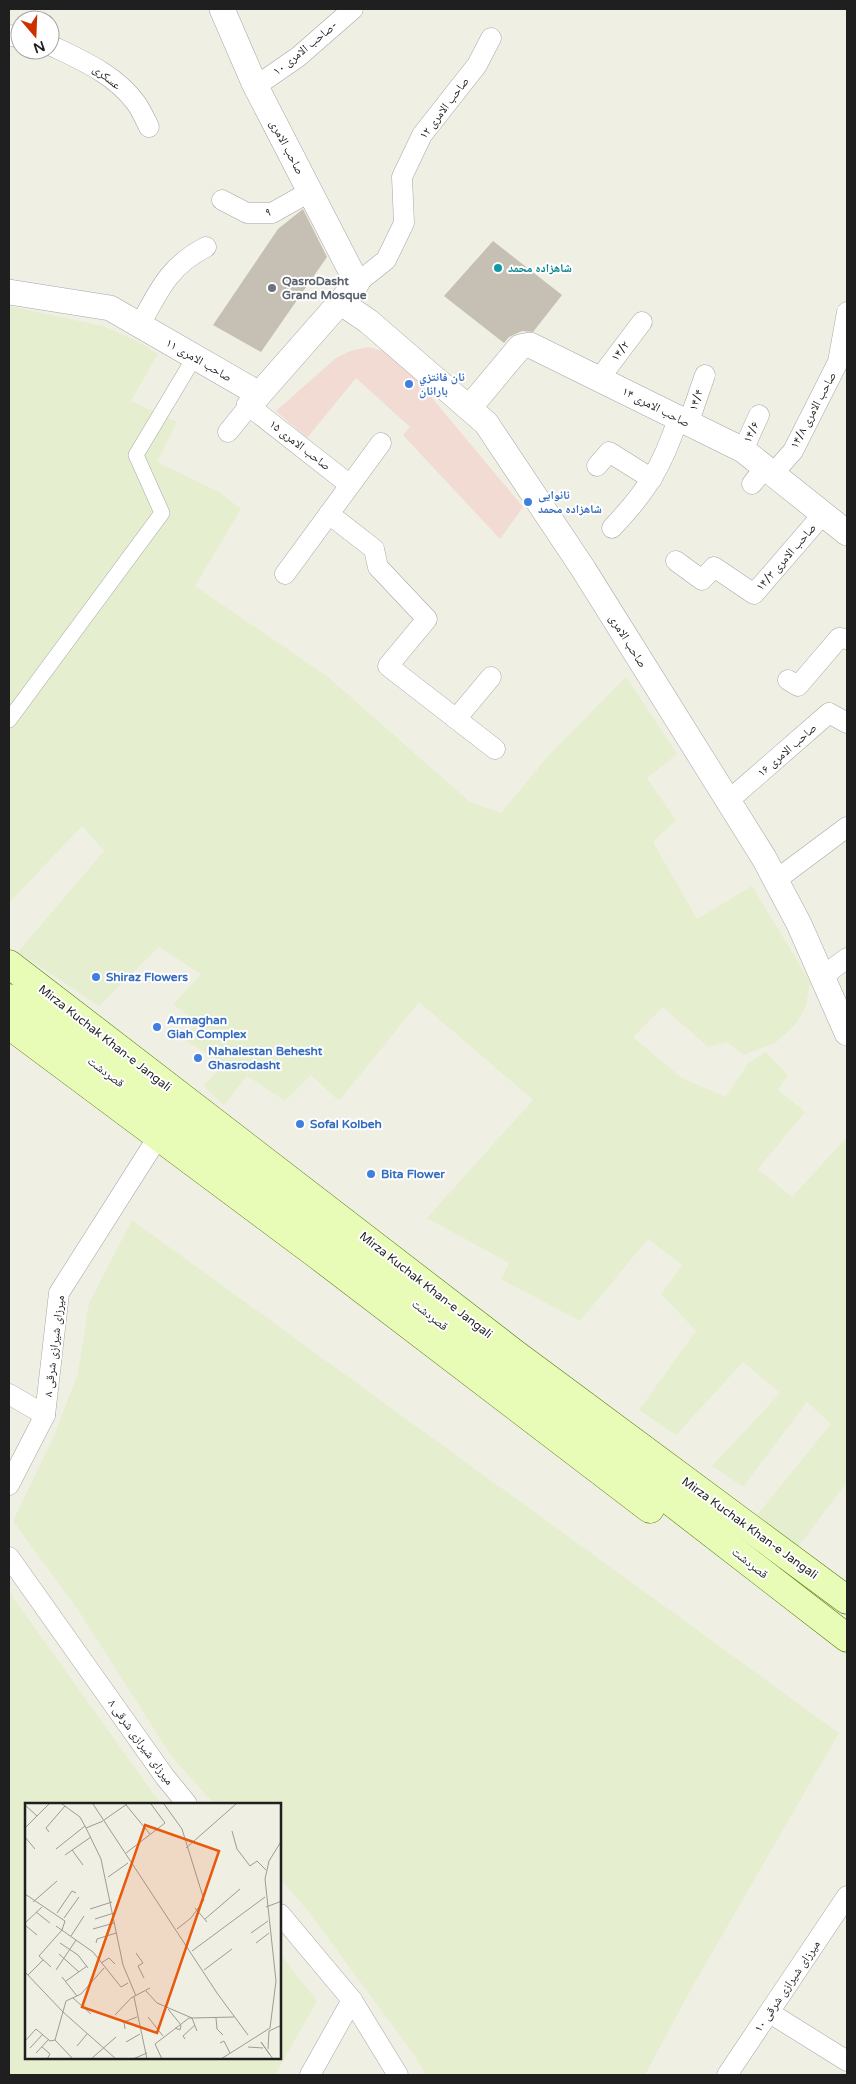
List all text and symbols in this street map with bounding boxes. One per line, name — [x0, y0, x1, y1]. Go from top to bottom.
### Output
north arrow — [10, 10, 60, 60]
street label: ۱۰ صاحب الامری- — [270, 18, 340, 78]
text: N — [31, 37, 47, 57]
street label: عسکری — [90, 62, 124, 92]
street label: ۱۲ صاحب الامری — [416, 74, 472, 142]
street label: صاحب الامری — [266, 117, 307, 177]
street label: ۹ — [264, 205, 272, 219]
place label: شاهزاده محمد — [508, 261, 572, 275]
marker: شاهزاده محمد — [492, 262, 504, 274]
place label: QasroDasht Grand Mosque — [282, 274, 367, 303]
marker: QasroDasht Grand Mosque — [266, 282, 278, 294]
street label: ۱۱ صاحب الامری — [163, 336, 234, 385]
street label: ۱۴/۲ — [608, 338, 632, 364]
street label: صاحب الامری ۱۴/۸ — [787, 369, 839, 451]
place label: نان فانتزي بارانان — [419, 370, 465, 399]
marker: نان فانتزي بارانان — [403, 378, 415, 390]
street label: ۱۴ صاحب الامری — [620, 384, 692, 430]
street label: ۱۴/۴ — [686, 388, 706, 412]
street label: ۱۵ صاحب الامری — [266, 417, 333, 474]
street label: ۱۴/۶ — [740, 419, 762, 445]
place label: نانوایی شاهزاده محمد — [538, 488, 602, 516]
marker: نانوایی شاهزاده محمد — [522, 496, 534, 508]
street label: ۱۴/۳ صاحب الامری — [753, 521, 819, 594]
street label: صاحب الامری — [606, 612, 650, 670]
street label: ۱۶ صاحب الامری — [755, 721, 820, 780]
place label: Shiraz Flowers — [106, 970, 188, 984]
marker: Shiraz Flowers — [90, 971, 102, 983]
street label: Mirza Kuchak Khan-e Jangali — [36, 982, 174, 1094]
place label: Armaghan Giah Complex — [167, 1013, 247, 1042]
marker: Armaghan Giah Complex — [151, 1021, 163, 1033]
place label: Nahalestan Behesht Ghasrodasht — [208, 1044, 323, 1072]
marker: Nahalestan Behesht Ghasrodasht — [192, 1052, 204, 1064]
street label: قصردشت — [85, 1054, 127, 1090]
place label: Sofal Kolbeh — [310, 1117, 382, 1131]
marker: Sofal Kolbeh — [294, 1118, 306, 1130]
place label: Bita Flower — [381, 1167, 445, 1181]
marker: Bita Flower — [365, 1168, 377, 1180]
street label: Mirza Kuchak Khan-e Jangali — [357, 1229, 495, 1341]
street label: ۸ میرزای شیرازی شرقی — [41, 1294, 67, 1398]
street label: قصردشت — [409, 1297, 451, 1333]
street label: Mirza Kuchak Khan-e Jangali — [679, 1474, 821, 1582]
street label: قصردشت — [729, 1545, 771, 1581]
street label: ۸ میرزای شیرازی شرقی — [105, 1697, 177, 1788]
inset map — [25, 1803, 281, 2059]
street label: ۱۰ میرزای شیرازی شرقی — [751, 1937, 823, 2035]

